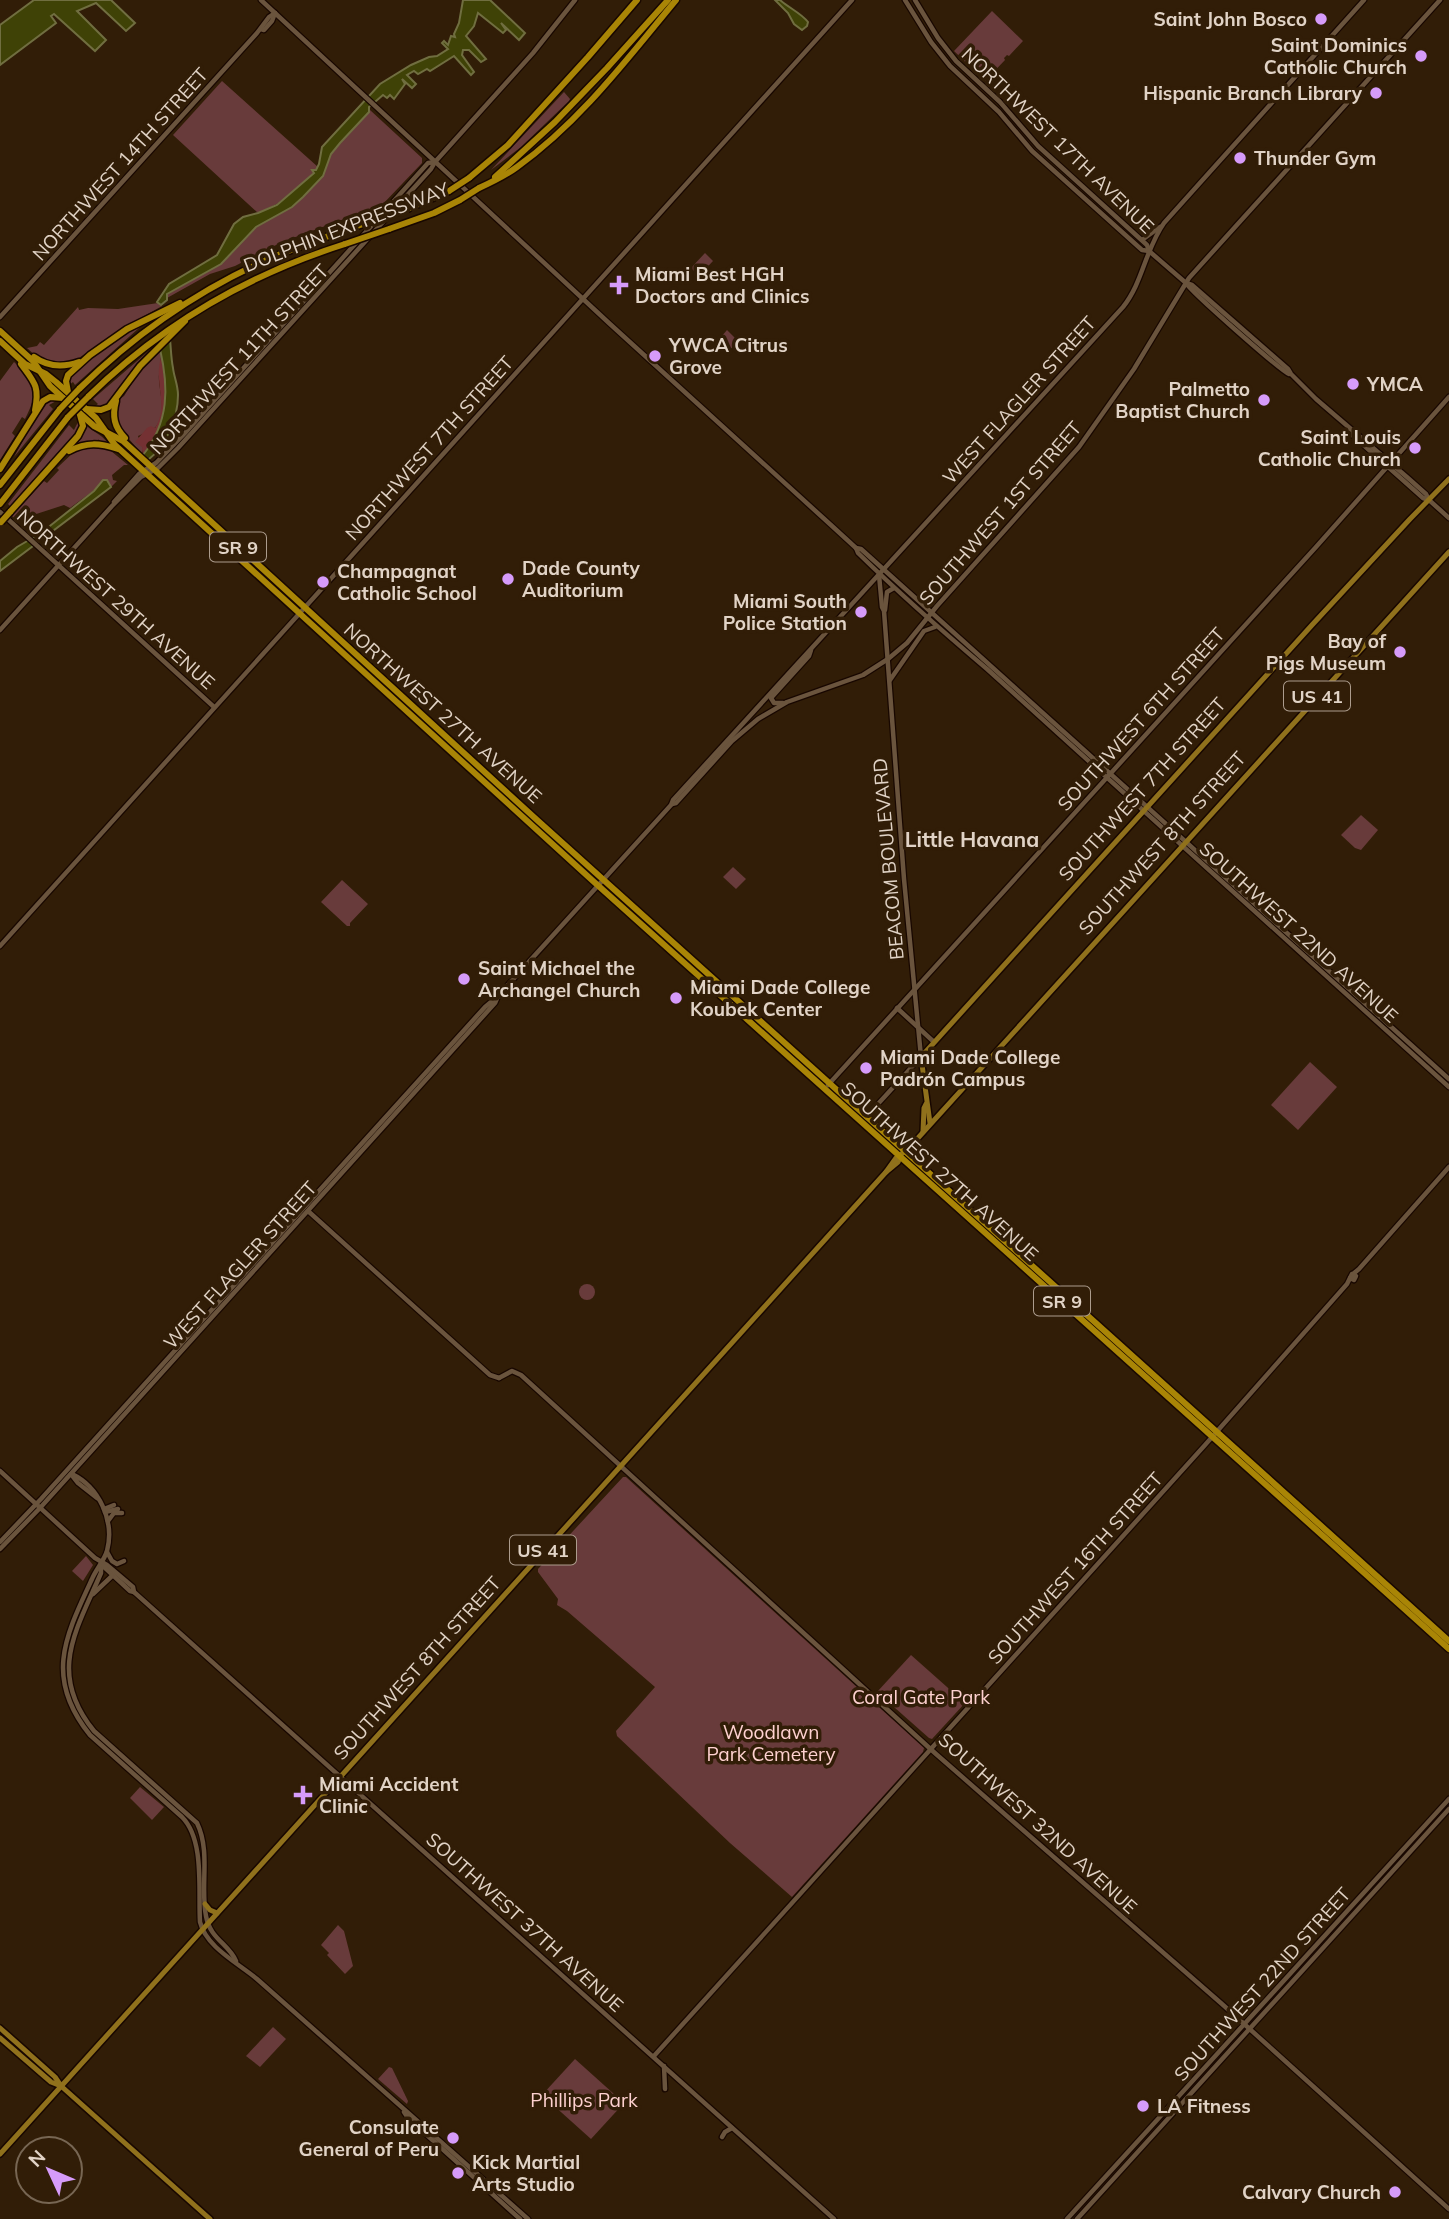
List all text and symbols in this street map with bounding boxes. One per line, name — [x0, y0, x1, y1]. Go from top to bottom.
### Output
place label: Saint John Bosco — [1153, 7, 1307, 31]
marker: Saint John Bosco — [1313, 11, 1329, 27]
place label: Saint Dominics Catholic Church — [1264, 33, 1407, 79]
street label: NORTHWEST 17TH AVENUE — [957, 42, 1159, 238]
marker: Saint Dominics Catholic Church — [1413, 48, 1429, 64]
street label: NORTHWEST 14TH STREET — [27, 62, 213, 265]
place label: Hispanic Branch Library — [1143, 81, 1363, 105]
marker: Hispanic Branch Library — [1368, 85, 1384, 101]
place label: Thunder Gym — [1254, 146, 1376, 170]
marker: Thunder Gym — [1232, 150, 1248, 166]
street label: DOLPHIN EXPRESSWAY — [240, 177, 452, 277]
street label: NORTHWEST 11TH STREET — [145, 259, 334, 459]
place label: Miami Best HGH Doctors and Clinics — [635, 262, 809, 308]
marker: Miami Best HGH Doctors and Clinics — [609, 275, 629, 295]
street label: WEST FLAGLER STREET — [937, 311, 1101, 489]
place label: YWCA Citrus Grove — [668, 333, 788, 379]
marker: YWCA Citrus Grove — [647, 348, 663, 364]
street label: NORTHWEST 7TH STREET — [340, 350, 519, 545]
place label: YMCA — [1366, 372, 1424, 396]
marker: YMCA — [1345, 376, 1361, 392]
place label: Palmetto Baptist Church — [1115, 377, 1250, 423]
marker: Palmetto Baptist Church — [1256, 392, 1272, 408]
street label: SOUTHWEST 1ST STREET — [914, 416, 1087, 610]
place label: Saint Louis Catholic Church — [1258, 425, 1401, 471]
marker: Saint Louis Catholic Church — [1407, 440, 1423, 456]
street label: NORTHWEST 29TH AVENUE — [12, 504, 220, 694]
road number: SR 9 — [210, 532, 266, 562]
place label: Dade County Auditorium — [522, 556, 640, 602]
place label: Champagnat Catholic School — [337, 559, 477, 605]
marker: Dade County Auditorium — [500, 571, 516, 587]
marker: Champagnat Catholic School — [315, 574, 331, 590]
place label: Miami South Police Station — [723, 589, 847, 635]
marker: Miami South Police Station — [853, 604, 869, 620]
street label: NORTHWEST 27TH AVENUE — [339, 618, 547, 808]
street label: SOUTHWEST 6TH STREET — [1052, 622, 1230, 816]
place label: Bay of Pigs Museum — [1266, 629, 1387, 675]
marker: Bay of Pigs Museum — [1392, 644, 1408, 660]
road number: US 41 — [1284, 682, 1350, 710]
street label: SOUTHWEST 7TH STREET — [1053, 692, 1231, 886]
street label: SOUTHWEST 8TH STREET — [1073, 746, 1251, 940]
street label: BEACOM BOULEVARD — [867, 757, 909, 961]
district label: Little Havana — [905, 826, 1039, 852]
street label: SOUTHWEST 22ND AVENUE — [1195, 836, 1403, 1028]
place label: Saint Michael the Archangel Church — [478, 956, 640, 1002]
marker: Saint Michael the Archangel Church — [456, 971, 472, 987]
place label: Miami Dade College Koubek Center — [690, 975, 870, 1021]
marker: Miami Dade College Koubek Center — [668, 990, 684, 1006]
place label: Miami Dade College Padrón Campus — [880, 1045, 1060, 1091]
marker: Miami Dade College Padrón Campus — [858, 1060, 874, 1076]
street label: SOUTHWEST 27TH AVENUE — [837, 1076, 1043, 1266]
street label: WEST FLAGLER STREET — [158, 1176, 322, 1354]
road number: SR 9 — [1034, 1286, 1090, 1316]
street label: SOUTHWEST 16TH STREET — [982, 1467, 1168, 1669]
road number: US 41 — [510, 1535, 576, 1564]
street label: SOUTHWEST 8TH STREET — [328, 1571, 506, 1765]
park label: Coral Gate Park — [852, 1685, 990, 1709]
park label: Woodlawn Park Cemetery — [706, 1720, 836, 1766]
street label: SOUTHWEST 32ND AVENUE — [934, 1727, 1142, 1919]
place label: Miami Accident Clinic — [319, 1772, 458, 1818]
marker: Miami Accident Clinic — [293, 1785, 313, 1805]
street label: SOUTHWEST 37TH AVENUE — [422, 1827, 628, 2017]
street label: SOUTHWEST 22ND STREET — [1169, 1882, 1356, 2086]
park label: Phillips Park — [530, 2088, 638, 2112]
place label: LA Fitness — [1157, 2094, 1251, 2118]
marker: LA Fitness — [1135, 2098, 1151, 2114]
place label: Consulate General of Peru — [299, 2115, 439, 2161]
marker: Consulate General of Peru — [445, 2130, 461, 2146]
north arrow — [14, 2135, 84, 2205]
text: N — [23, 2145, 50, 2172]
place label: Kick Martial Arts Studio — [472, 2150, 580, 2196]
marker: Kick Martial Arts Studio — [450, 2165, 466, 2181]
place label: Calvary Church — [1242, 2180, 1381, 2204]
marker: Calvary Church — [1387, 2184, 1403, 2200]

